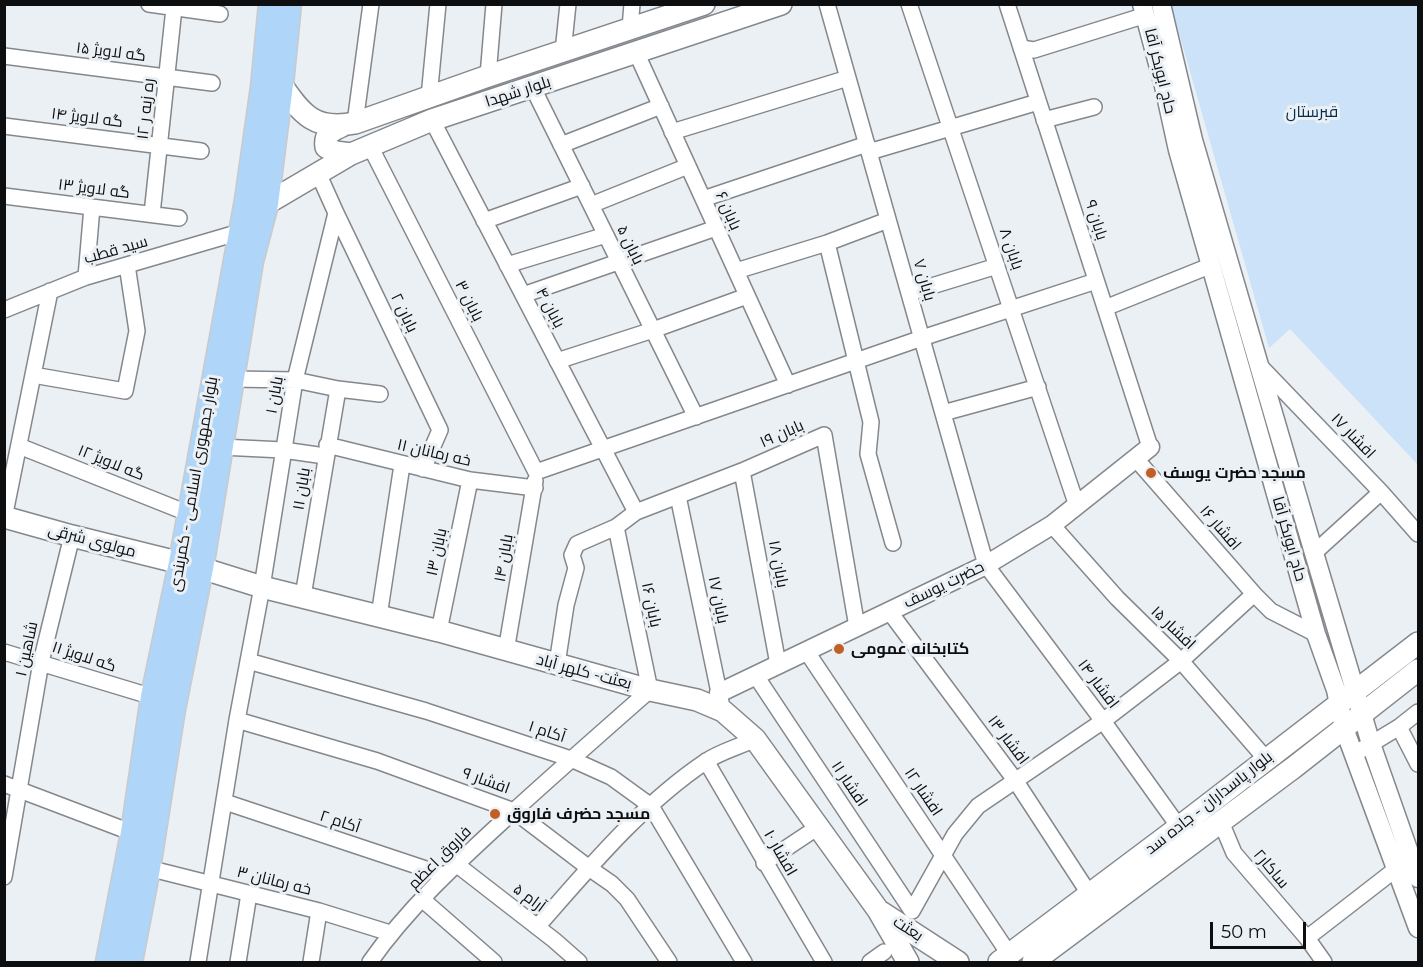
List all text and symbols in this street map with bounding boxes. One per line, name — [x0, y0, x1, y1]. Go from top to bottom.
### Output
street label: حاج ابوبکر آقا — [1140, 26, 1180, 116]
street label: گه لاویژ ۱۵ — [75, 38, 147, 66]
street label: بلوار شهدا — [483, 72, 553, 112]
street label: ره زبه ر ۱۲ — [133, 77, 159, 141]
park label: قبرستان — [1286, 102, 1338, 122]
street label: گه لاویژ ۱۴ — [50, 104, 124, 132]
street label: گه لاویژ ۱۳ — [57, 175, 131, 203]
street label: بابان ۶ — [711, 189, 745, 233]
street label: بابان ۹ — [1081, 197, 1111, 243]
street label: بابان ۵ — [612, 222, 648, 268]
street label: بابان ۸ — [995, 226, 1027, 272]
street label: سید قطب — [82, 232, 150, 268]
street label: بابان ۷ — [909, 257, 939, 303]
street label: بابان ۳ — [451, 277, 487, 325]
street label: بابان ۴ — [531, 284, 569, 332]
street label: بابان ۲ — [386, 290, 422, 336]
street label: بلوار جمهوری اسلامی - کمربندی — [166, 375, 222, 593]
street label: بابان ۱ — [262, 375, 288, 415]
street label: افشار ۱۷ — [1327, 409, 1379, 463]
street label: بابان ۱۹ — [757, 416, 807, 452]
street label: خه رمانان ۱۱ — [395, 435, 473, 471]
street label: گه لاویژ ۱۲ — [75, 441, 147, 485]
place label: مسجد حضرت یوسف — [1163, 463, 1306, 483]
street label: بابان ۱۱ — [289, 466, 315, 512]
marker: مسجد حضرت یوسف — [1144, 466, 1158, 480]
street label: حاج ابوبکر آقا — [1268, 494, 1310, 584]
street label: افشار ۱۶ — [1195, 502, 1245, 554]
street label: مولوی شرقی — [46, 520, 138, 562]
street label: بابان ۱۳ — [423, 526, 451, 578]
street label: بابان ۱۴ — [490, 533, 518, 583]
street label: بابان ۱۸ — [764, 539, 792, 589]
street label: حضرت یوسف — [901, 557, 987, 613]
street label: بابان ۱۷ — [704, 575, 732, 625]
street label: بابان ۱۶ — [637, 581, 665, 629]
street label: افشار ۱۵ — [1147, 602, 1199, 654]
street label: شاهین ۱ — [12, 620, 42, 678]
street label: گه لاویژ ۱۱ — [49, 638, 119, 676]
place label: کتابخانه عمومی — [851, 639, 969, 659]
marker: کتابخانه عمومی — [832, 642, 846, 656]
street label: بعثت- کلهر آباد — [534, 650, 634, 694]
street label: افشار ۱۴ — [1073, 656, 1123, 712]
street label: افشار ۱۳ — [983, 712, 1033, 768]
street label: آکام ۱ — [526, 717, 568, 747]
street label: بلوار پاسداران - جاده سد — [1141, 747, 1277, 859]
street label: افشار ۱۱ — [827, 758, 871, 810]
street label: افشار ۹ — [460, 764, 512, 798]
street label: افشار ۱۲ — [900, 764, 946, 820]
place label: مسجد حضرف فاروق — [507, 804, 650, 824]
street label: آکام ۲ — [317, 806, 363, 838]
marker: مسجد حضرف فاروق — [488, 807, 502, 821]
street label: فاروق اعظم — [404, 822, 476, 894]
street label: افشار ۱۰ — [759, 827, 801, 879]
street label: ساکار۲ — [1249, 845, 1293, 893]
street label: خه رمانان ۳ — [235, 862, 313, 900]
street label: آرام ۵ — [509, 880, 549, 916]
scale bar — [1213, 910, 1309, 948]
street label: بعثت — [889, 912, 927, 946]
text: 50 m — [1221, 921, 1267, 943]

